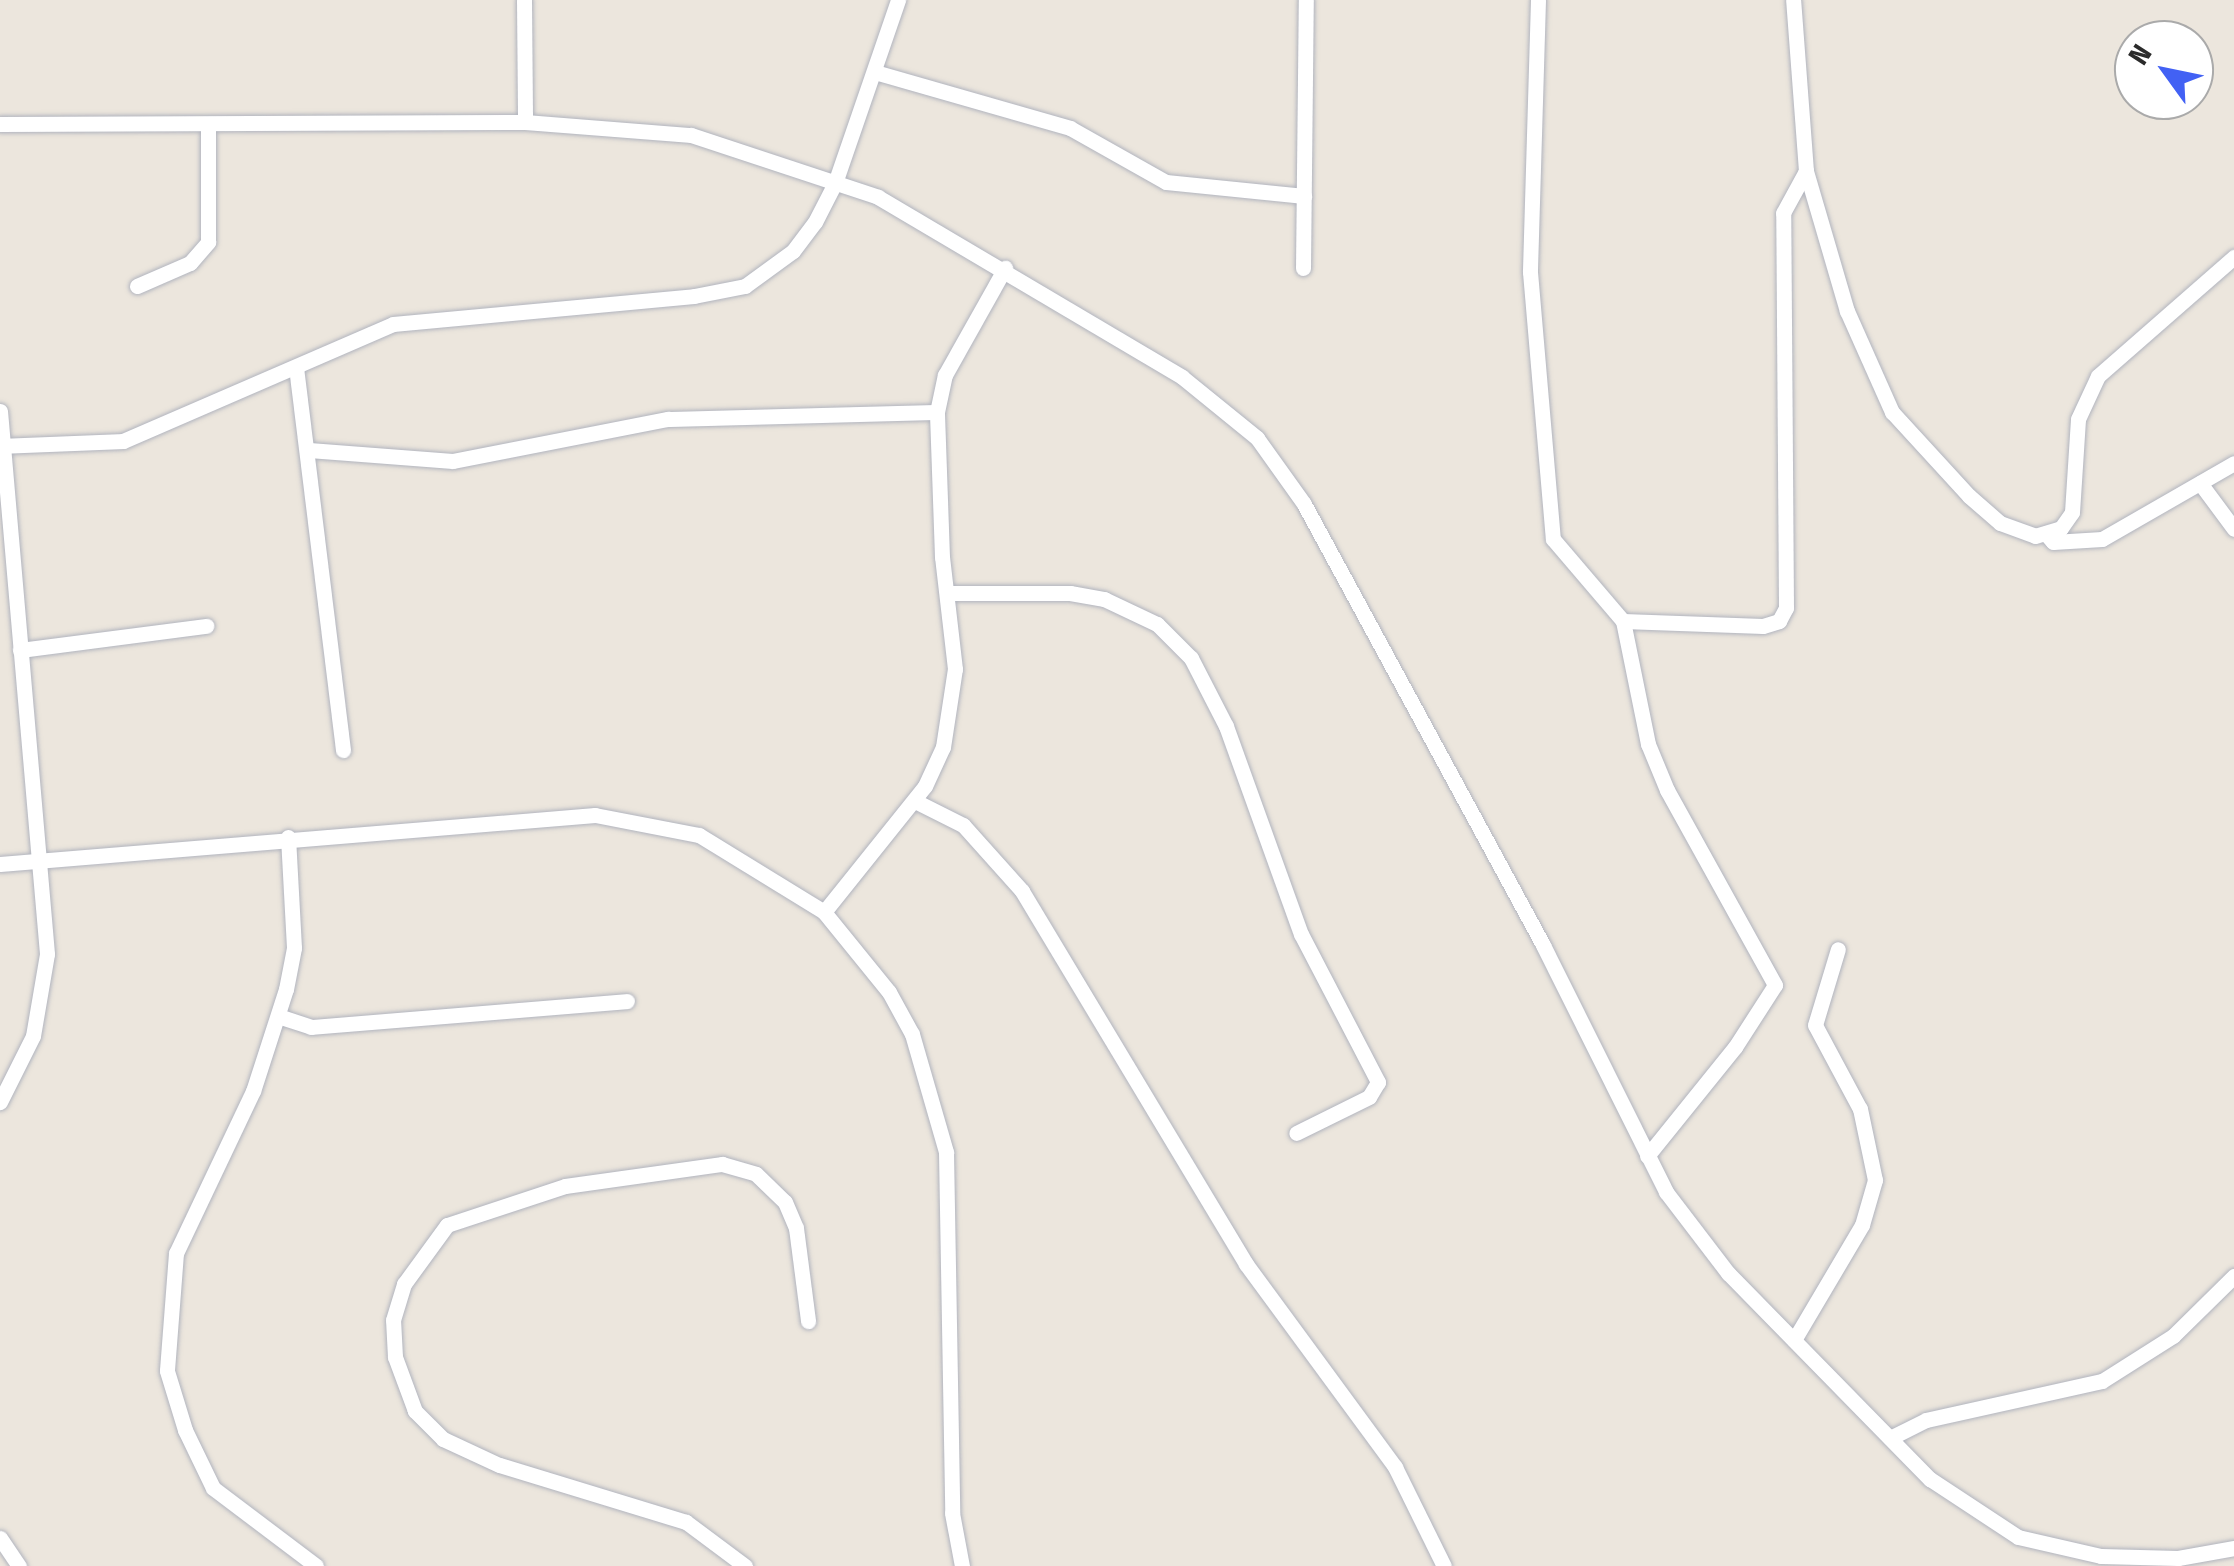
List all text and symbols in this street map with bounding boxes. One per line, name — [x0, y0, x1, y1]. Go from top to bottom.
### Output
north arrow — [2114, 20, 2214, 120]
text: N — [2122, 38, 2159, 71]

